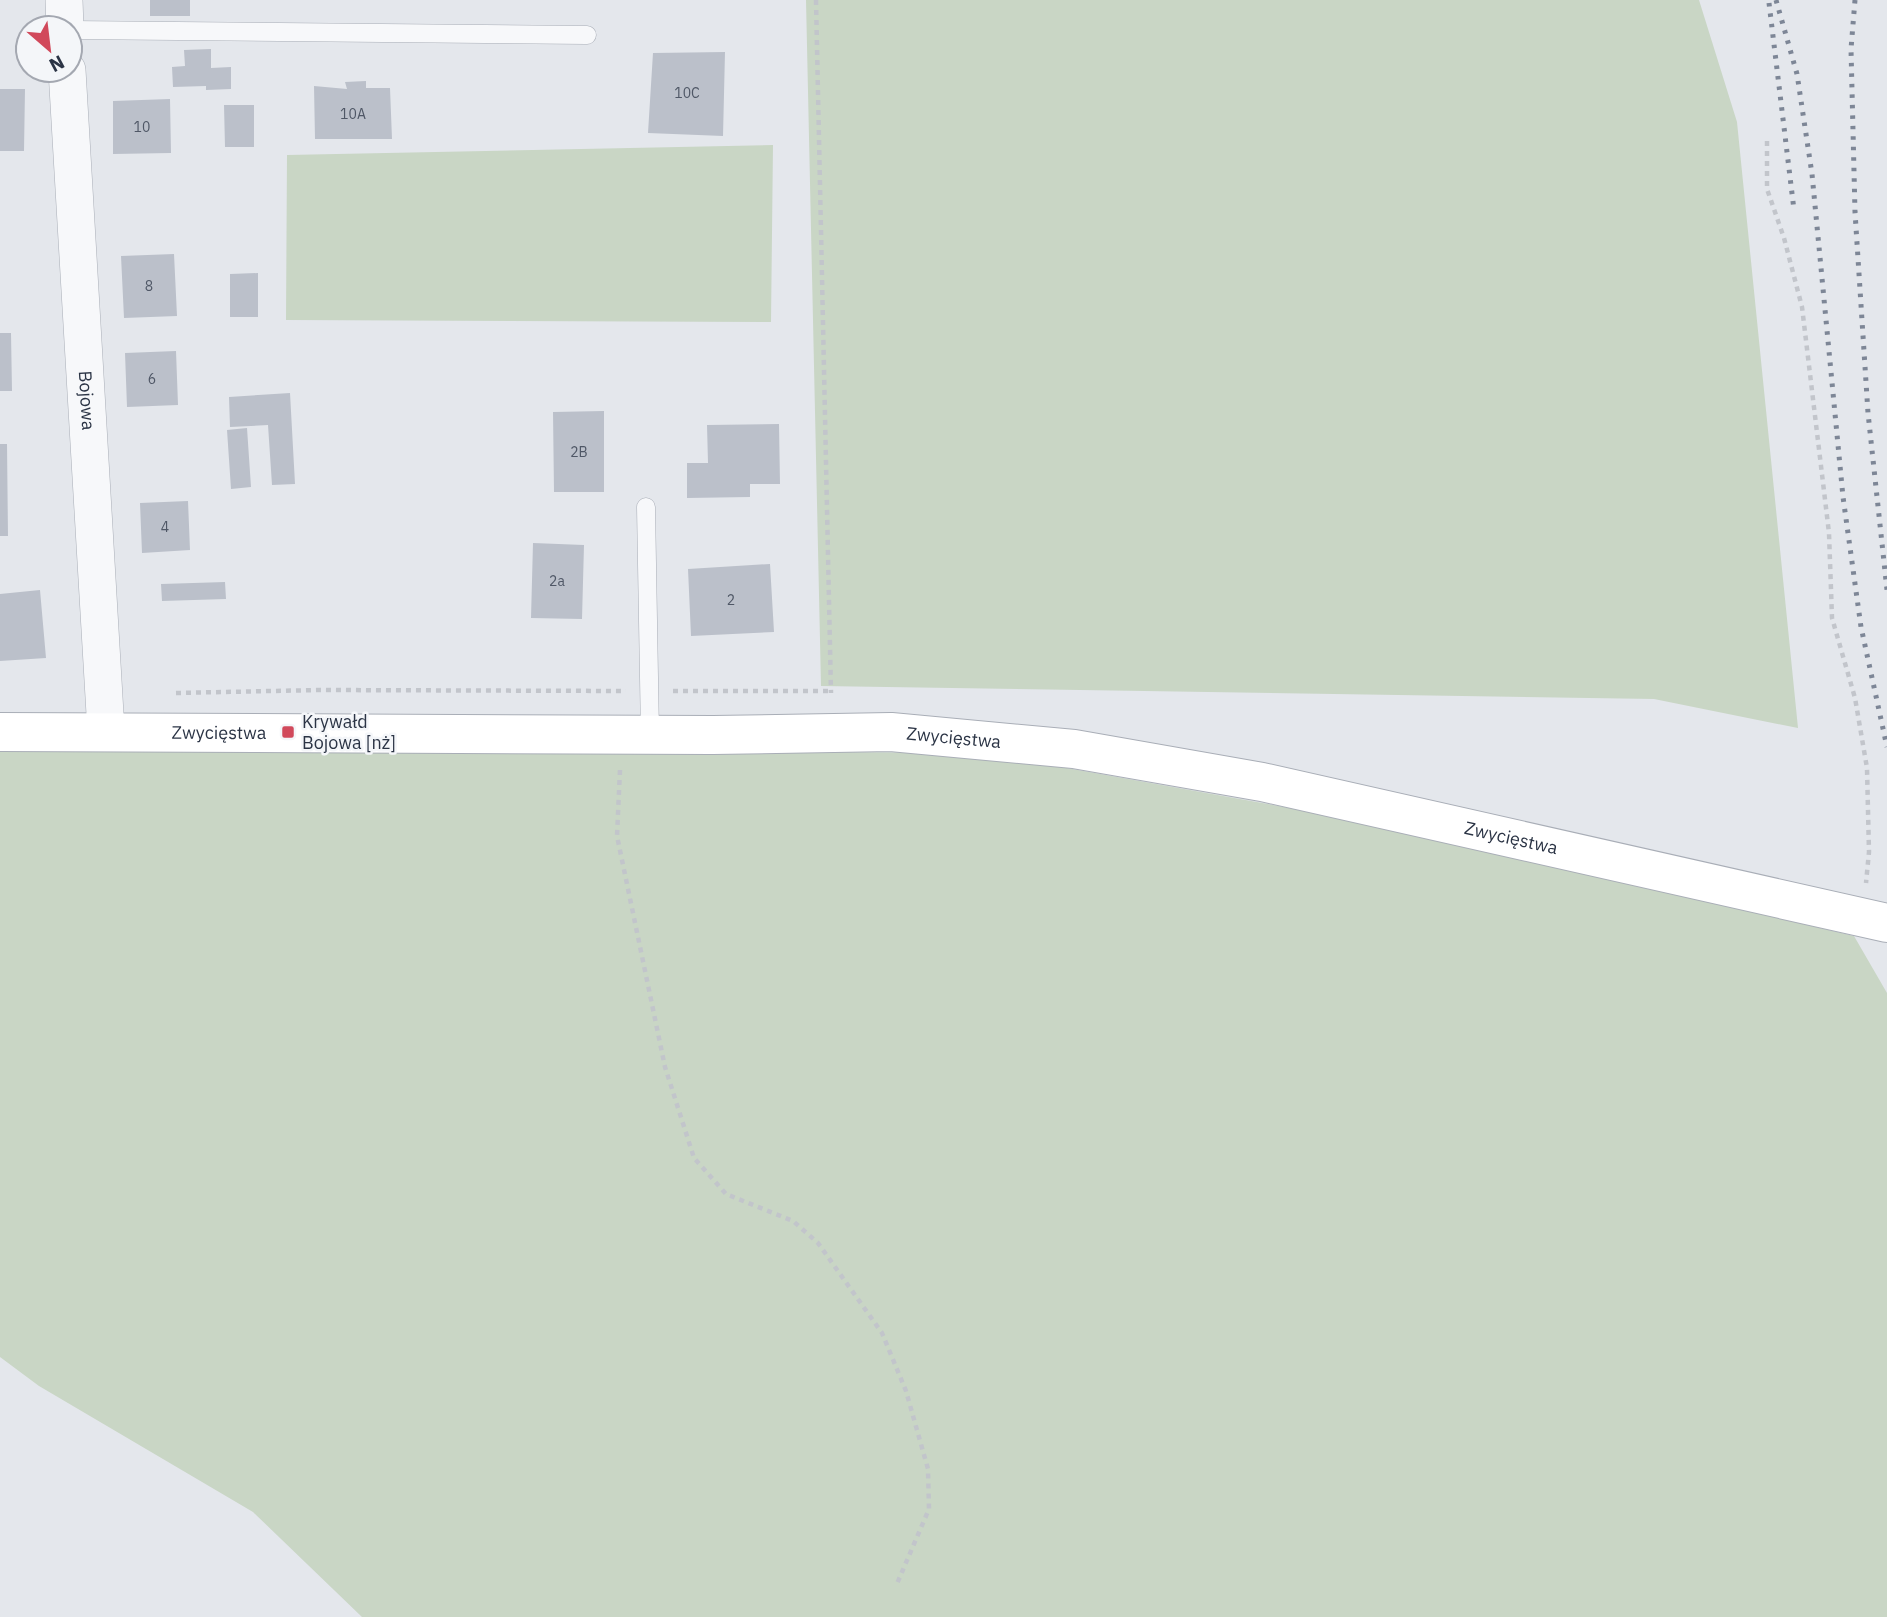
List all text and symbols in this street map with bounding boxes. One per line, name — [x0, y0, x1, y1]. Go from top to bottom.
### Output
north arrow — [14, 14, 84, 84]
text: N — [45, 50, 69, 78]
house number: 10C — [674, 84, 700, 102]
house number: 10A — [340, 105, 366, 123]
house number: 10 — [134, 118, 150, 136]
house number: 8 — [145, 277, 153, 295]
street label: Bojowa — [74, 370, 100, 431]
house number: 6 — [148, 370, 156, 388]
house number: 2B — [570, 443, 588, 461]
house number: 4 — [161, 518, 169, 536]
house number: 2a — [549, 572, 565, 590]
house number: 2 — [727, 591, 735, 609]
place label: Krywałd Bojowa [nż] — [302, 710, 396, 754]
street label: Zwycięstwa — [171, 721, 267, 744]
street label: Zwycięstwa — [905, 721, 1002, 753]
marker: Krywałd Bojowa [nż] — [280, 724, 296, 740]
street label: Zwycięstwa — [1462, 816, 1560, 859]

